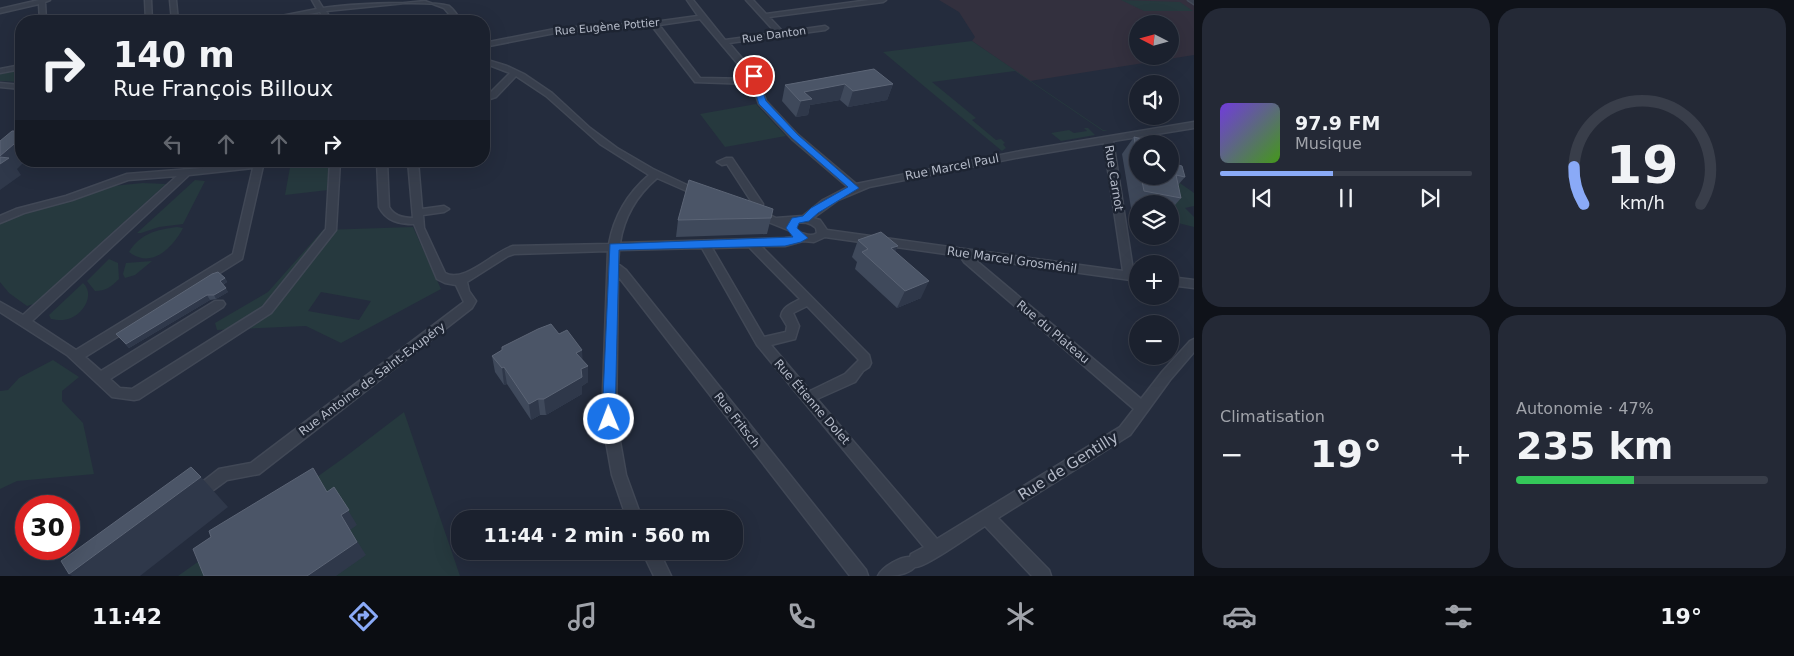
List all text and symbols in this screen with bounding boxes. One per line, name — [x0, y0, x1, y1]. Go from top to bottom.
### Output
north arrow — [1129, 15, 1179, 65]
map controls — [1129, 15, 1179, 365]
street label: Rue Eugène Pottier — [554, 16, 660, 38]
street label: Rue Danton — [741, 24, 807, 46]
icon: right — [30, 35, 95, 100]
text: 140 m — [113, 35, 235, 75]
pin — [733, 55, 775, 97]
icon: arrive — [740, 62, 768, 90]
button: sound — [1129, 75, 1179, 125]
text: Rue François Billoux — [113, 76, 333, 101]
text: 97.9 FM — [1295, 112, 1380, 134]
icon: left — [159, 130, 187, 158]
icon: ahead — [212, 130, 240, 158]
icon: ahead — [265, 130, 293, 158]
icon: right — [318, 130, 346, 158]
text: Musique — [1295, 134, 1362, 153]
button: search — [1129, 135, 1179, 185]
text: 19 — [1606, 135, 1678, 195]
street label: Rue Carnot — [1102, 144, 1126, 212]
street label: Rue Marcel Paul — [904, 151, 1000, 183]
icon: previous — [1248, 184, 1276, 212]
icon: pause — [1332, 184, 1360, 212]
icon: next — [1416, 184, 1444, 212]
text: km/h — [1619, 192, 1665, 213]
button: layers — [1129, 195, 1179, 245]
street label: Rue Marcel Grosménil — [946, 244, 1078, 276]
button: + — [1129, 255, 1179, 305]
street label: Rue du Plateau — [1014, 298, 1092, 366]
button: − — [1129, 315, 1179, 365]
street label: Rue Antoine de Saint-Exupéry — [296, 319, 448, 439]
street label: Rue Étienne Dolet — [771, 356, 854, 448]
street label: Rue Fritsch — [711, 390, 763, 450]
position arrow — [582, 392, 634, 444]
text: Autonomie · 47% — [1516, 399, 1654, 418]
text: Climatisation — [1220, 407, 1325, 426]
text: 235 km — [1516, 424, 1673, 468]
street label: Rue de Gentilly — [1015, 428, 1121, 504]
text: 19° — [1310, 432, 1382, 476]
text: − — [1220, 438, 1243, 471]
text: + — [1449, 438, 1472, 471]
speed limit sign: 30 — [15, 495, 80, 560]
text: 11:44 · 2 min · 560 m — [483, 524, 711, 546]
icon: directions — [346, 599, 381, 634]
icon: music — [565, 599, 600, 634]
icon: phone — [784, 599, 819, 634]
icon: climate — [1003, 599, 1038, 634]
icon: car — [1222, 599, 1257, 634]
icon: filters — [1441, 599, 1476, 634]
text: 11:42 — [92, 604, 162, 629]
text: 19° — [1660, 604, 1702, 629]

